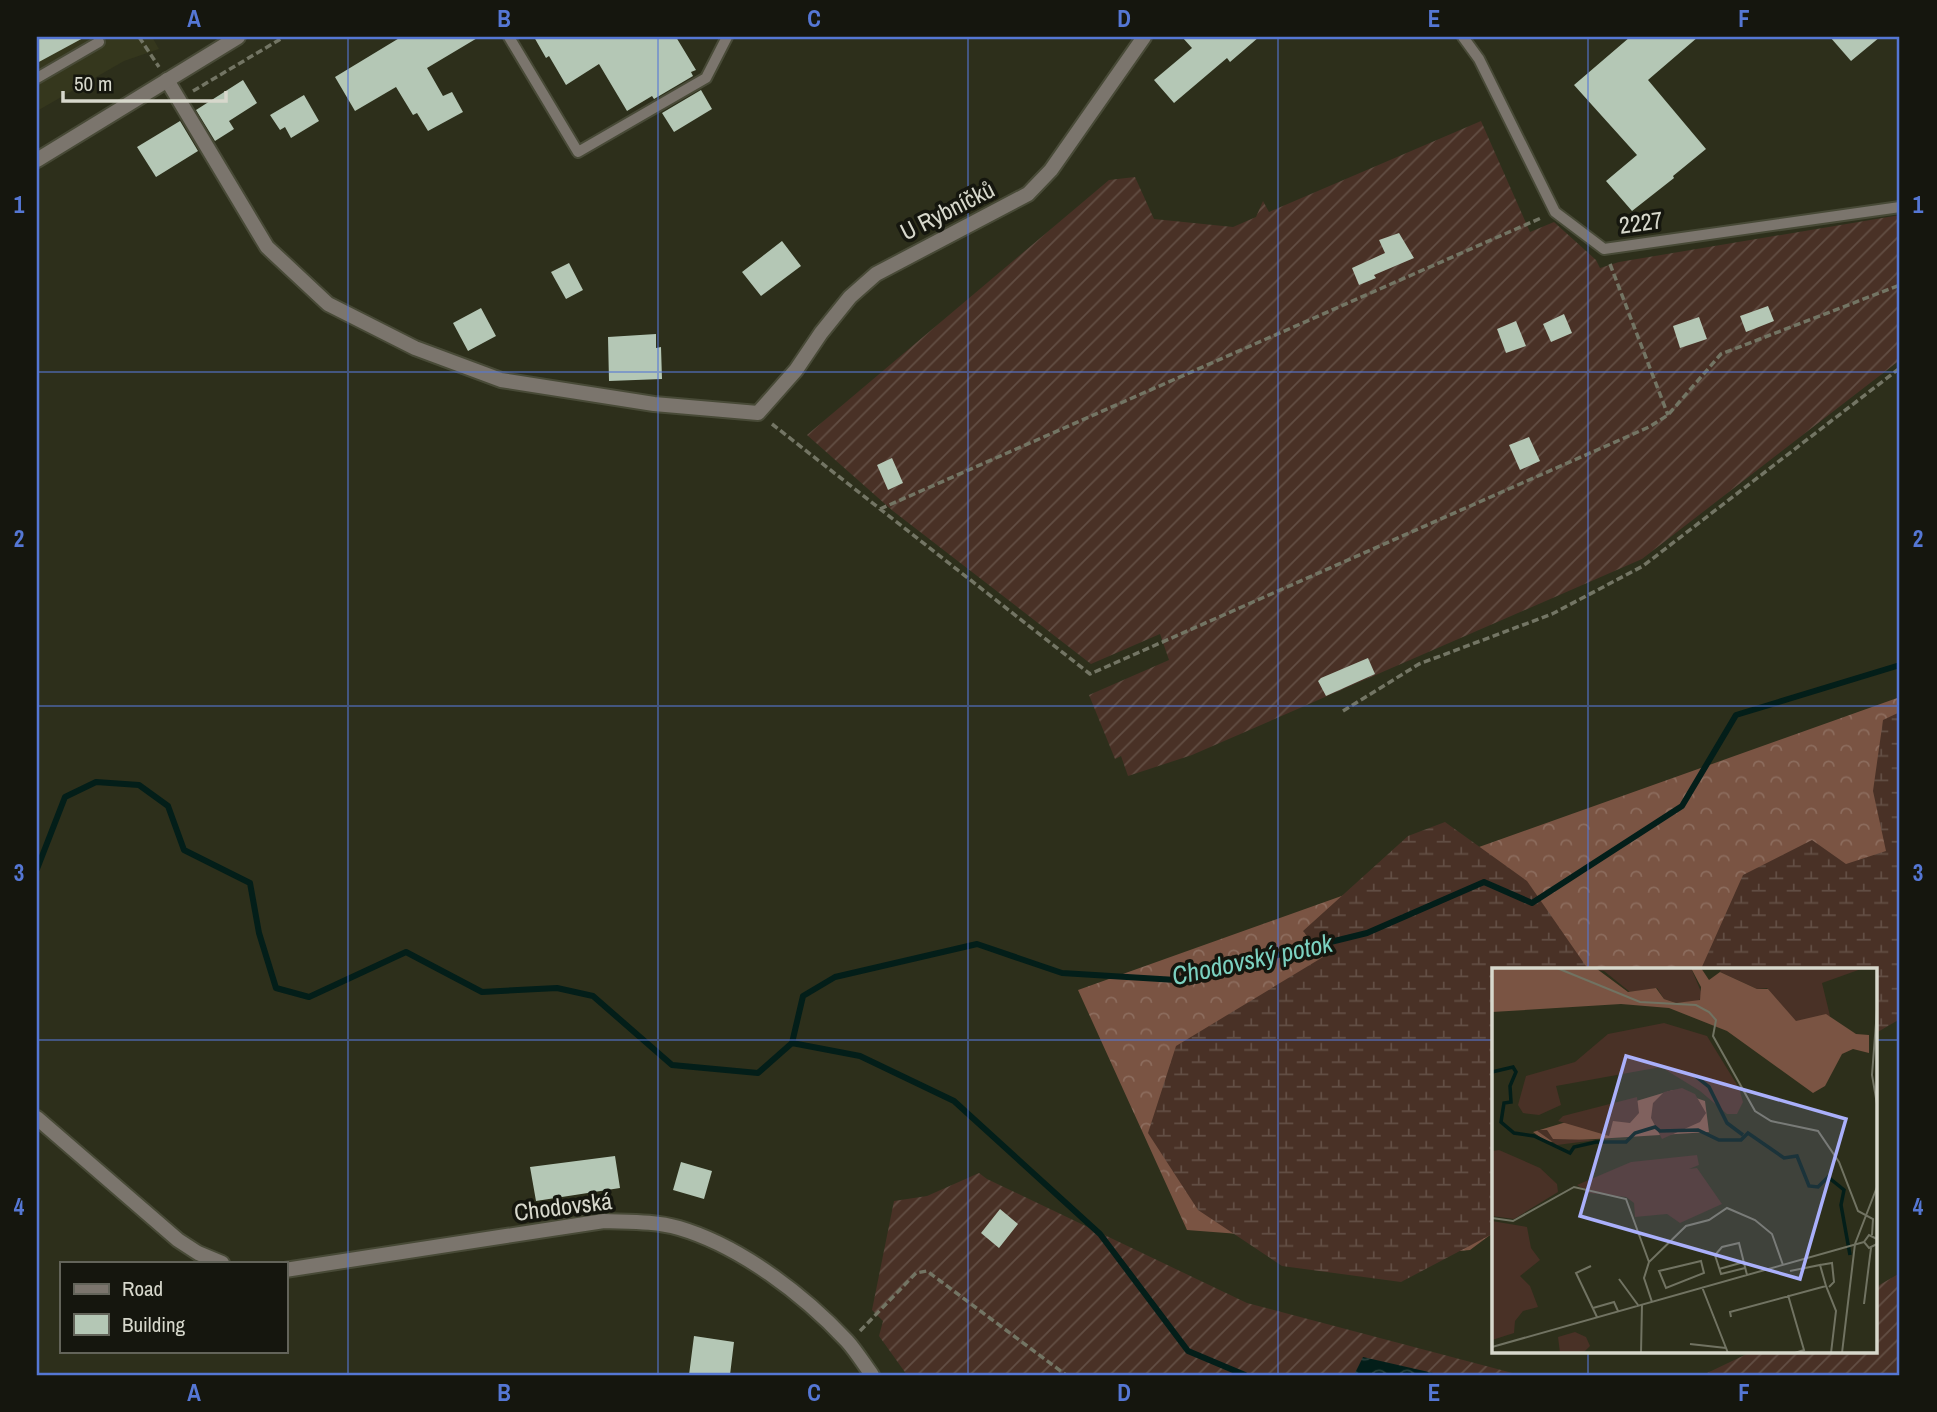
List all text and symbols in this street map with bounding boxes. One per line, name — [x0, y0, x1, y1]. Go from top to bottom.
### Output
text: A — [187, 3, 201, 34]
text: B — [497, 3, 511, 34]
text: C — [807, 3, 821, 34]
text: D — [1117, 3, 1131, 34]
text: E — [1428, 3, 1440, 34]
text: F — [1738, 3, 1750, 34]
scale bar — [63, 60, 226, 104]
text: 50 m — [74, 69, 112, 98]
street label: U Rybníčků — [894, 173, 1000, 247]
text: 1 — [14, 189, 25, 220]
text: 1 — [1913, 189, 1924, 220]
street label: 2227 — [1617, 203, 1665, 241]
text: 2 — [14, 523, 24, 554]
text: 2 — [1913, 523, 1923, 554]
text: 3 — [14, 857, 24, 888]
text: 3 — [1913, 857, 1923, 888]
water label: Chodovský potok — [1168, 925, 1337, 993]
inset map — [1492, 968, 1878, 1352]
street label: Chodovská — [512, 1184, 614, 1228]
text: 4 — [14, 1191, 25, 1222]
text: 4 — [1913, 1191, 1924, 1222]
legend — [60, 1262, 287, 1352]
text: Road — [122, 1274, 163, 1303]
text: Building — [122, 1310, 186, 1339]
text: A — [187, 1377, 201, 1408]
text: B — [497, 1377, 511, 1408]
text: C — [807, 1377, 821, 1408]
text: D — [1117, 1377, 1131, 1408]
text: E — [1428, 1377, 1440, 1408]
text: F — [1738, 1377, 1750, 1408]

